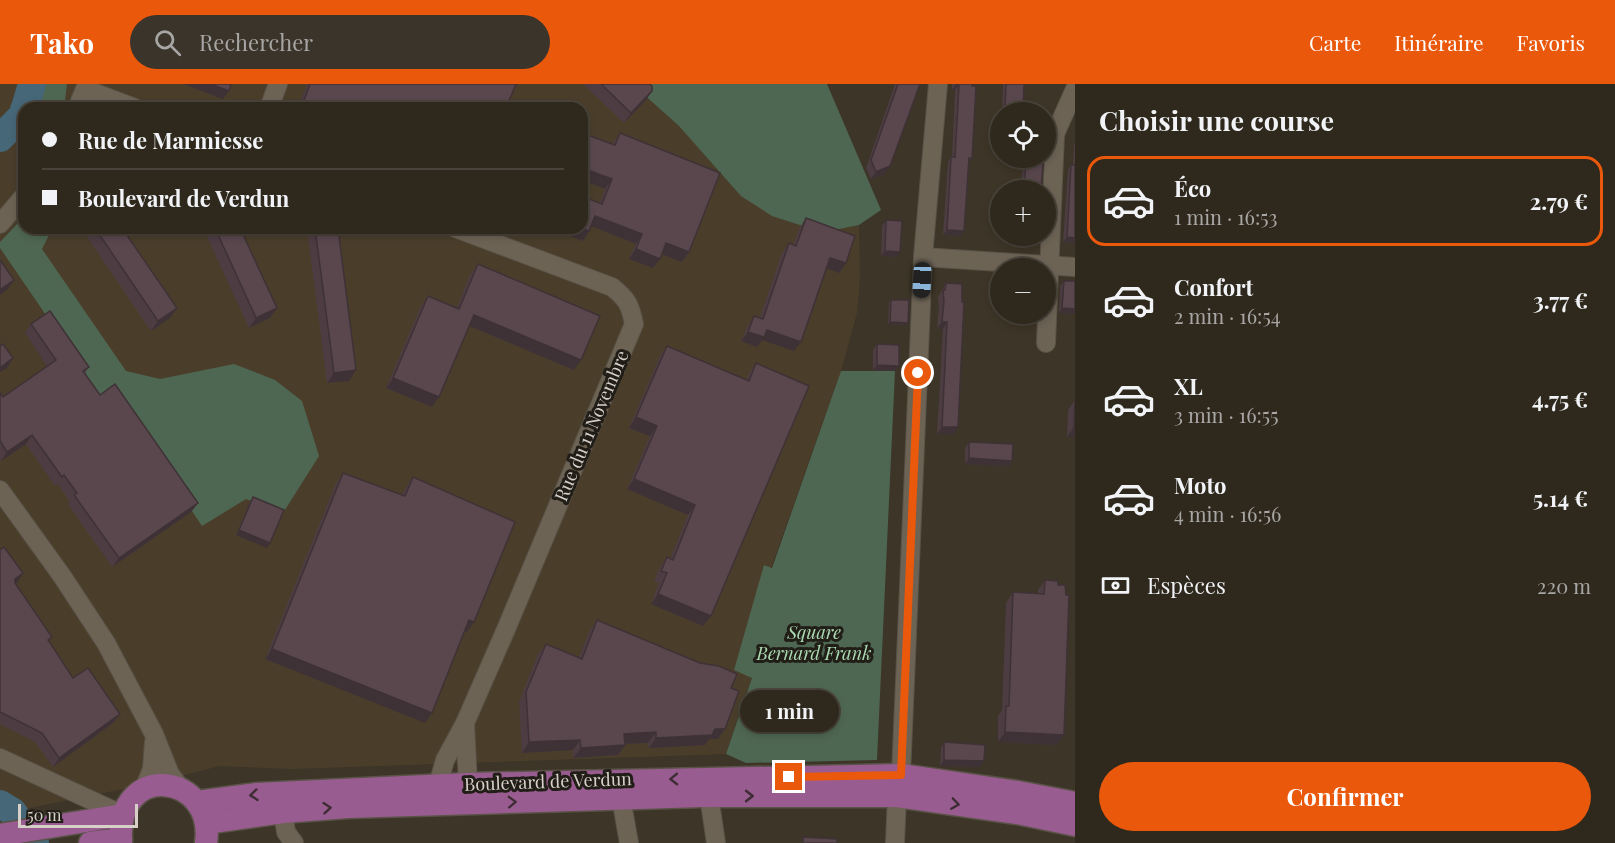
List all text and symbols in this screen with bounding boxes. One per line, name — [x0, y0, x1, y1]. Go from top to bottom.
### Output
search box — [130, 15, 550, 69]
text: Tako — [30, 24, 94, 61]
icon: search — [151, 26, 184, 59]
text: Rechercher — [199, 27, 313, 57]
text: Carte — [1309, 28, 1361, 56]
text: Itinéraire — [1394, 28, 1484, 56]
text: Favoris — [1517, 28, 1585, 56]
map controls — [990, 102, 1056, 324]
button: locate — [990, 102, 1056, 168]
text: Choisir une course — [1099, 102, 1334, 138]
text: Rue de Marmiesse — [78, 125, 263, 155]
text: Éco — [1174, 173, 1211, 203]
icon: car — [1102, 174, 1156, 228]
button: + — [990, 180, 1056, 246]
text: Boulevard de Verdun — [78, 183, 289, 213]
text: 2.79 € — [1530, 186, 1588, 216]
text: 1 min · 16:53 — [1174, 203, 1278, 230]
button: − — [990, 258, 1056, 324]
car — [912, 262, 932, 298]
text: Confort — [1174, 272, 1253, 302]
icon: car — [1102, 273, 1156, 327]
text: 3.77 € — [1533, 285, 1588, 315]
text: 2 min · 16:54 — [1174, 302, 1281, 329]
street label: Rue du 11 Novembre — [548, 347, 634, 505]
route start — [904, 359, 931, 386]
text: XL — [1174, 371, 1203, 401]
icon: car — [1102, 372, 1156, 426]
text: 4.75 € — [1532, 384, 1588, 414]
text: 3 min · 16:55 — [1174, 401, 1278, 428]
text: Moto — [1174, 470, 1227, 500]
icon: car — [1102, 471, 1156, 525]
text: 5.14 € — [1533, 483, 1588, 513]
text: 4 min · 16:56 — [1174, 500, 1281, 527]
icon: cash — [1099, 569, 1132, 602]
text: Espèces — [1147, 570, 1226, 600]
text: 220 m — [1537, 572, 1591, 599]
park label: Square Bernard Frank — [756, 620, 871, 665]
callout: 1 min — [740, 690, 838, 732]
text: 1 min — [765, 697, 814, 724]
button: Confirmer — [1099, 762, 1591, 831]
route end — [775, 763, 802, 790]
street label: Boulevard de Verdun — [464, 766, 633, 796]
one-way arrow — [670, 772, 679, 785]
one-way arrow — [250, 788, 259, 801]
one-way arrow — [744, 790, 753, 802]
one-way arrow — [507, 796, 516, 808]
one-way arrow — [951, 798, 960, 810]
scale bar — [18, 801, 138, 828]
one-way arrow — [322, 802, 331, 815]
text: 50 m — [27, 804, 61, 825]

